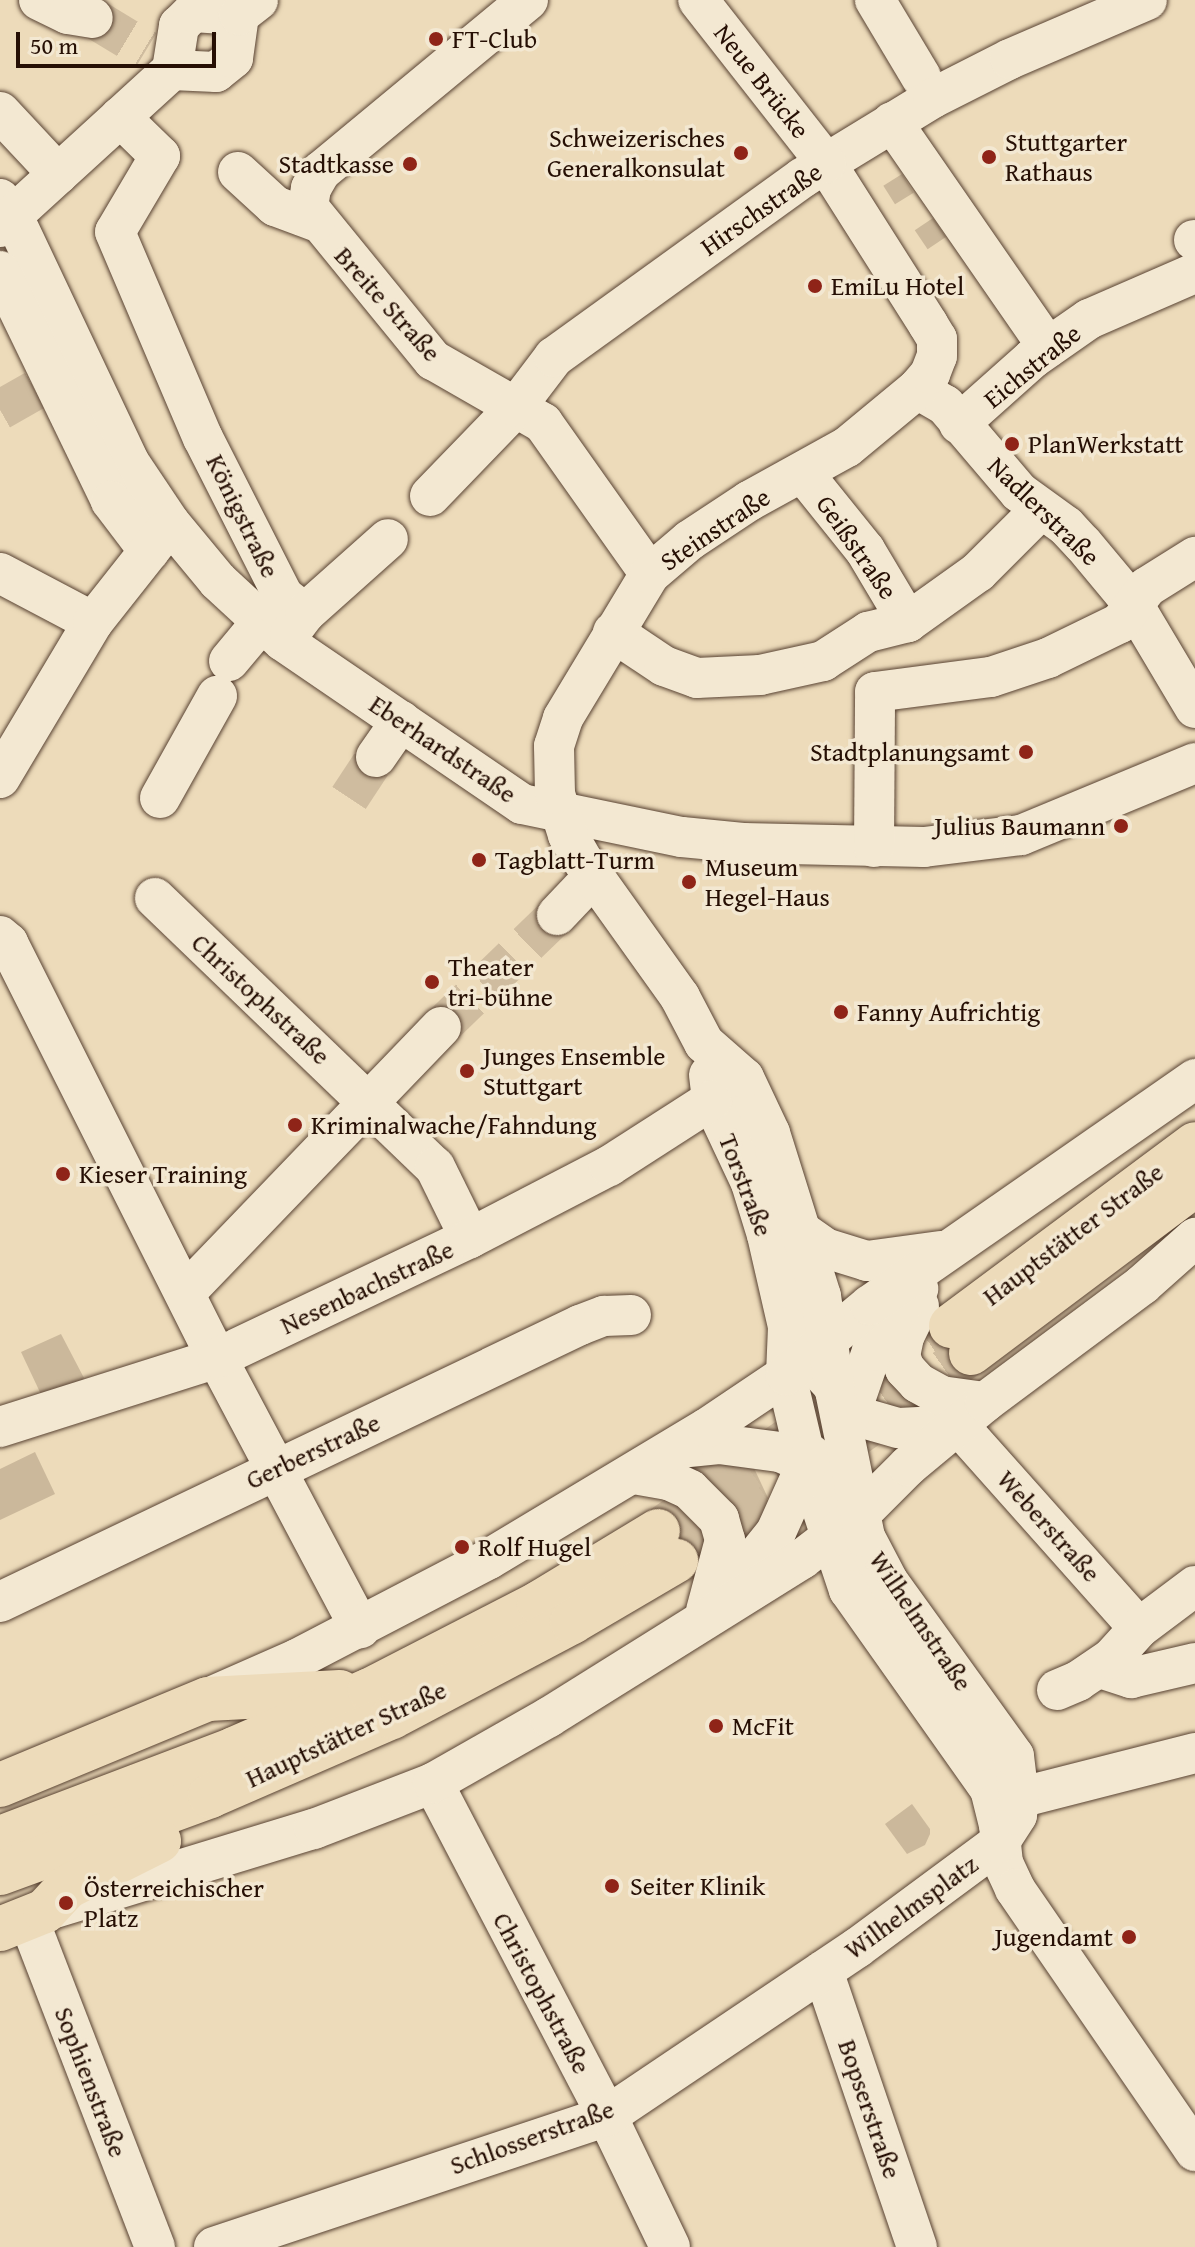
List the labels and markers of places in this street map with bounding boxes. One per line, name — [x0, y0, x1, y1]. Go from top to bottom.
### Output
place label: FT-Club — [452, 23, 537, 55]
marker: FT-Club — [427, 30, 445, 48]
place label: Schweizerisches Generalkonsulat — [547, 122, 725, 184]
place label: Stuttgarter Rathaus — [1005, 126, 1127, 188]
marker: Schweizerisches Generalkonsulat — [732, 144, 750, 162]
place label: Stadtkasse — [278, 148, 394, 180]
marker: Stuttgarter Rathaus — [980, 148, 998, 166]
marker: Stadtkasse — [401, 155, 419, 173]
place label: EmiLu Hotel — [831, 270, 964, 302]
marker: EmiLu Hotel — [806, 277, 824, 295]
place label: PlanWerkstatt — [1028, 428, 1184, 460]
marker: PlanWerkstatt — [1003, 435, 1021, 453]
place label: Stadtplanungsamt — [810, 736, 1010, 768]
marker: Stadtplanungsamt — [1017, 743, 1035, 761]
place label: Julius Baumann — [934, 810, 1105, 842]
marker: Julius Baumann — [1112, 817, 1130, 835]
place label: Tagblatt-Turm — [495, 844, 655, 876]
marker: Tagblatt-Turm — [470, 851, 488, 869]
place label: Museum Hegel-Haus — [705, 851, 830, 912]
marker: Museum Hegel-Haus — [680, 873, 698, 891]
place label: Theater tri-bühne — [448, 951, 553, 1012]
marker: Theater tri-bühne — [423, 973, 441, 991]
place label: Fanny Aufrichtig — [857, 996, 1040, 1028]
marker: Fanny Aufrichtig — [832, 1003, 850, 1021]
place label: Junges Ensemble Stuttgart — [483, 1040, 666, 1102]
marker: Junges Ensemble Stuttgart — [458, 1062, 476, 1080]
place label: Kriminalwache/Fahndung — [311, 1109, 596, 1141]
marker: Kriminalwache/Fahndung — [286, 1116, 304, 1134]
place label: Kieser Training — [79, 1158, 247, 1190]
marker: Kieser Training — [54, 1165, 72, 1183]
place label: Rolf Hugel — [478, 1531, 591, 1563]
marker: Rolf Hugel — [453, 1538, 471, 1556]
place label: McFit — [732, 1710, 794, 1742]
marker: McFit — [707, 1717, 725, 1735]
place label: Seiter Klinik — [630, 1870, 765, 1902]
place label: Österreichischer Platz — [84, 1872, 264, 1934]
marker: Seiter Klinik — [601, 1875, 623, 1897]
marker: Österreichischer Platz — [55, 1892, 77, 1914]
place label: Jugendamt — [994, 1921, 1113, 1953]
marker: Jugendamt — [1120, 1928, 1138, 1946]

